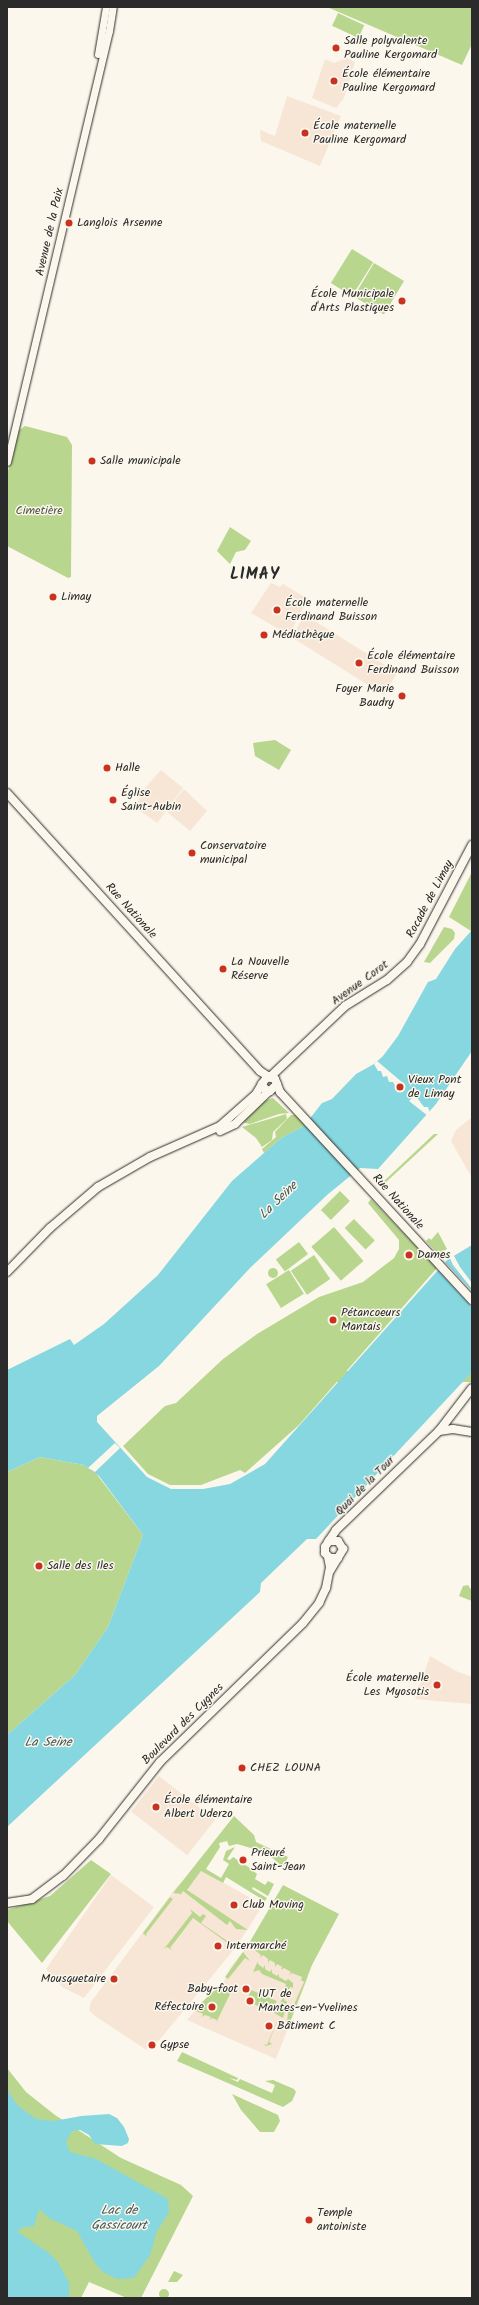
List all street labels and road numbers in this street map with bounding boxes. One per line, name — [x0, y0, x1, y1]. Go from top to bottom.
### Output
street label: Avenue de la Paix — [33, 187, 67, 277]
street label: Rocade de Limay — [403, 858, 457, 940]
street label: Rue Nationale — [102, 880, 160, 942]
street label: Avenue Corot — [329, 958, 391, 1008]
street label: Rue Nationale — [369, 1171, 427, 1233]
street label: Quai de la Tour — [332, 1453, 398, 1519]
street label: Boulevard des Cygnes — [139, 1680, 227, 1768]

